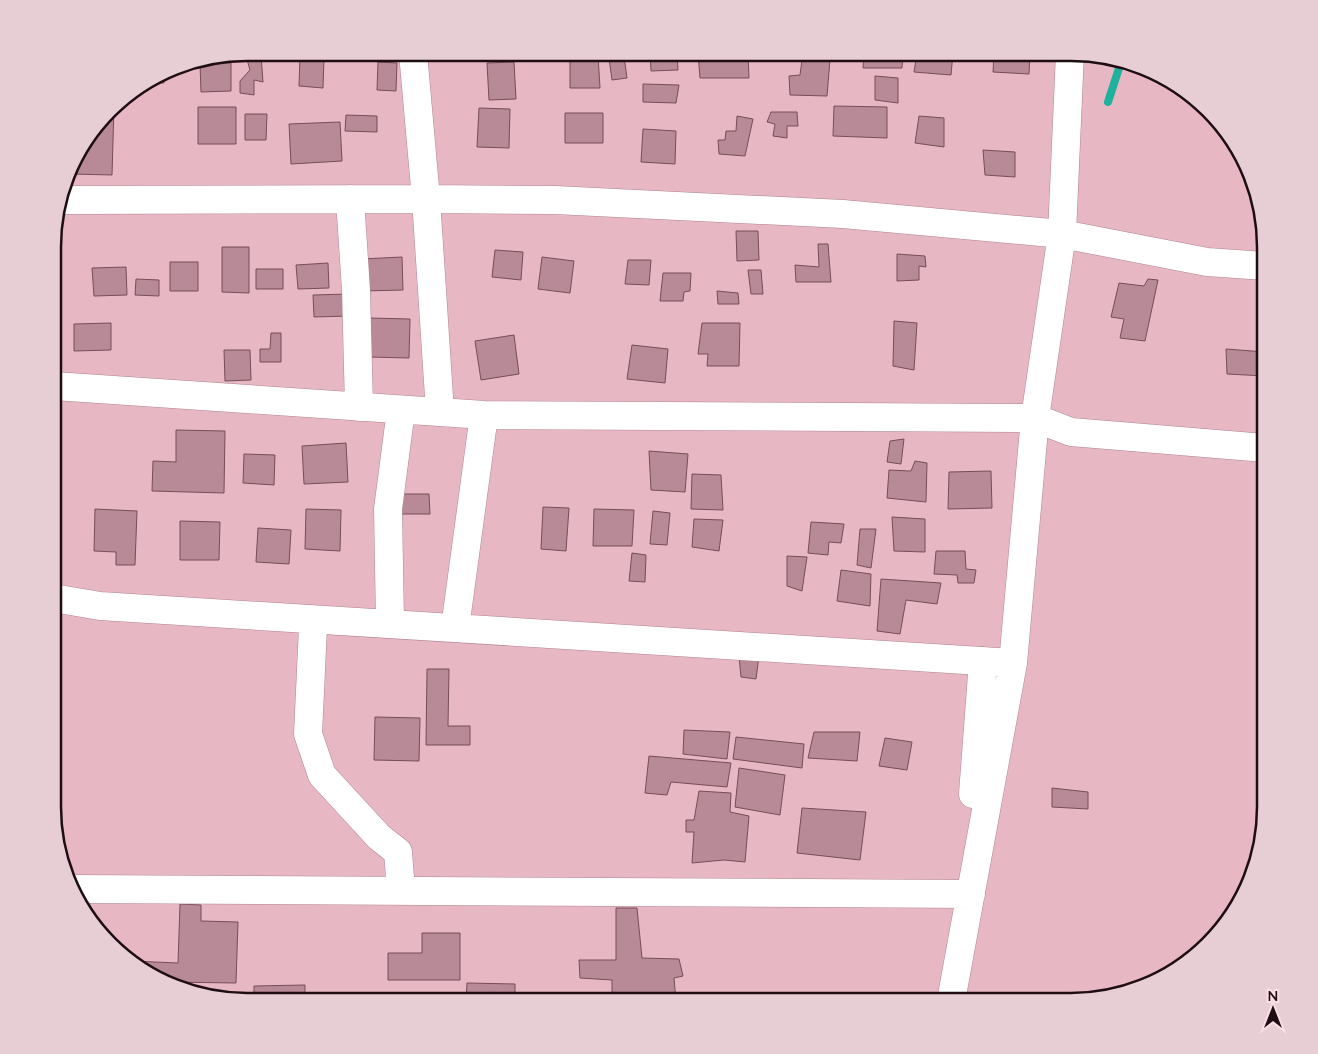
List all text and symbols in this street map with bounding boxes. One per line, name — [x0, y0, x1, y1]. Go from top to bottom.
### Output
north arrow — [1248, 984, 1298, 1034]
text: N — [1268, 987, 1278, 1004]

